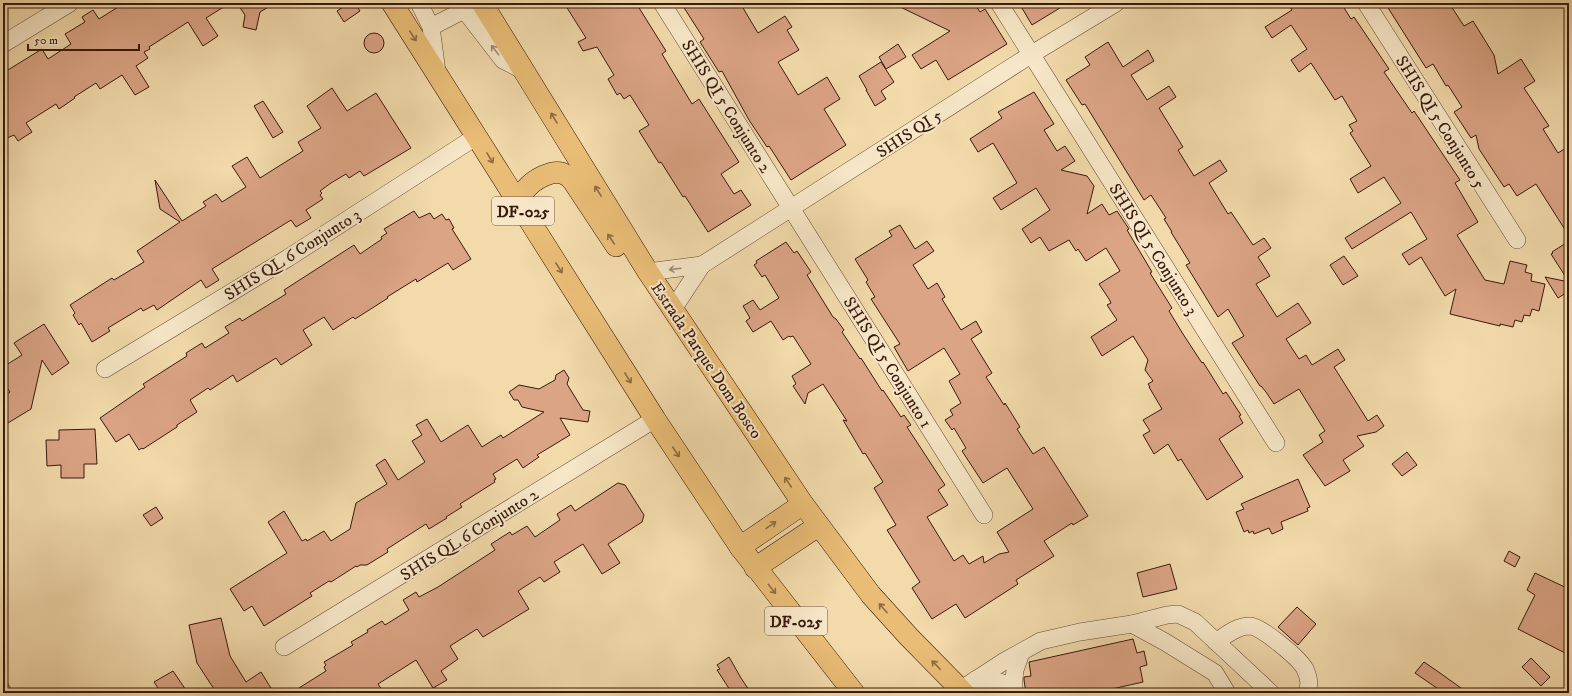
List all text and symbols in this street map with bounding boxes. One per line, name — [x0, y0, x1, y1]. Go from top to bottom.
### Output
scale bar — [28, 26, 139, 52]
one-way arrow — [410, 30, 418, 42]
text: 50 m — [34, 33, 58, 48]
street label: SHIS QI 5 Conjunto 2 — [676, 36, 776, 178]
one-way arrow — [491, 44, 499, 55]
street label: SHIS QI 5 Conjunto 5 — [1390, 52, 1490, 194]
street label: SHIS QI 5 — [872, 104, 947, 163]
one-way arrow — [549, 112, 557, 124]
one-way arrow — [487, 152, 495, 164]
street label: SHIS QI 5 Conjunto 3 — [1104, 180, 1203, 319]
one-way arrow — [594, 185, 602, 197]
road number: DF-025 — [492, 197, 554, 225]
street label: SHIS QL 6 Conjunto 3 — [220, 204, 365, 306]
one-way arrow — [607, 234, 615, 245]
one-way arrow — [555, 262, 563, 273]
one-way arrow — [669, 265, 682, 273]
street label: Estrada Parque Dom Bosco — [646, 278, 767, 443]
street label: SHIS QI 5 Conjunto 1 — [838, 293, 937, 432]
one-way arrow — [625, 372, 633, 384]
one-way arrow — [672, 446, 680, 457]
one-way arrow — [784, 477, 792, 488]
street label: SHIS QL 6 Conjunto 2 — [396, 483, 543, 586]
one-way arrow — [766, 521, 777, 529]
one-way arrow — [767, 584, 776, 595]
one-way arrow — [878, 603, 887, 614]
road number: DF-025 — [765, 607, 827, 635]
one-way arrow — [931, 660, 941, 670]

